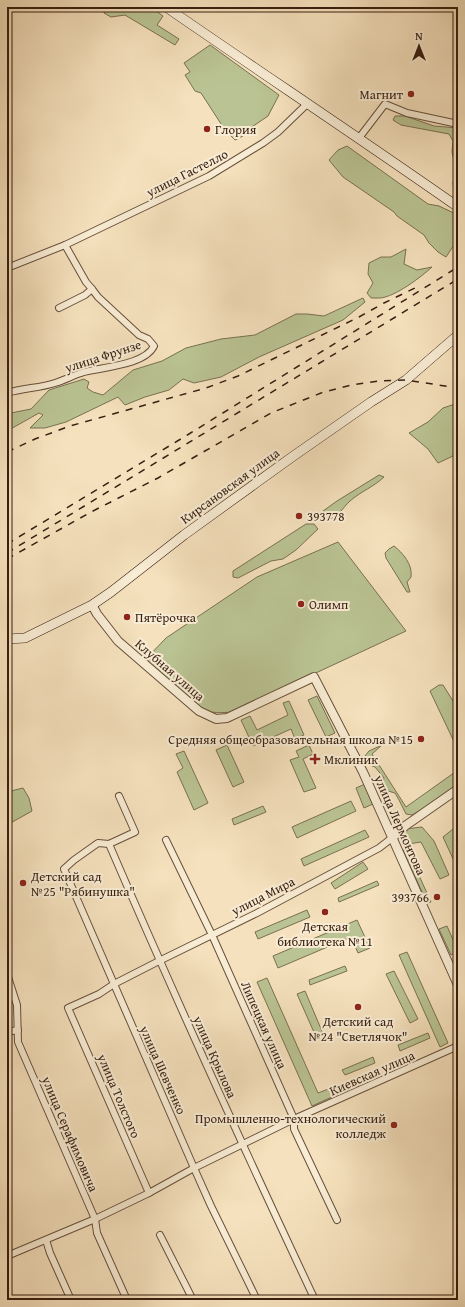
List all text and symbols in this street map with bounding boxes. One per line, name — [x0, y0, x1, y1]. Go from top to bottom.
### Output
north arrow — [399, 26, 439, 66]
text: N — [415, 28, 423, 44]
place label: Магнит — [360, 85, 404, 104]
marker: Магнит — [406, 89, 416, 99]
place label: Глория — [215, 120, 257, 139]
marker: Глория — [202, 124, 212, 134]
street label: улица Гастелло — [142, 144, 232, 202]
street label: улица Фрунзе — [61, 335, 144, 378]
street label: Кирсановская улица — [176, 443, 284, 529]
place label: 393778 — [307, 507, 345, 526]
marker: 393778 — [294, 511, 304, 521]
place label: Олимп — [309, 595, 348, 614]
marker: Олимп — [296, 599, 306, 609]
place label: Пятёрочка — [135, 608, 197, 627]
marker: Пятёрочка — [122, 612, 132, 622]
street label: Клубная улица — [131, 634, 210, 706]
place label: Средняя общеобразовательная школа №15 — [168, 730, 413, 749]
marker: Средняя общеобразовательная школа №15 — [416, 734, 426, 744]
place label: Мклиник — [324, 750, 378, 769]
marker: Мклиник — [309, 753, 321, 765]
street label: улица Лермонтова — [369, 771, 431, 879]
place label: Детский сад №25 "Рябинушка" — [30, 867, 135, 901]
street label: улица Мира — [227, 871, 299, 921]
marker: Детский сад №25 "Рябинушка" — [18, 878, 28, 888]
place label: 393766 — [391, 888, 429, 907]
marker: 393766 — [432, 892, 442, 902]
marker: Детская библиотека №11 — [320, 907, 330, 917]
place label: Детская библиотека №11 — [277, 917, 373, 951]
street label: Липецкая улица — [236, 978, 292, 1073]
marker: Детский сад №24 "Светлячок" — [353, 1002, 363, 1012]
street label: улица Крылова — [188, 1012, 242, 1102]
place label: Детский сад №24 "Светлячок" — [309, 1012, 408, 1046]
street label: улица Шевченко — [135, 1022, 191, 1118]
street label: Киевская улица — [326, 1045, 418, 1100]
street label: улица Толстого — [92, 1050, 145, 1141]
street label: улица Серафимовича — [37, 1072, 103, 1195]
place label: Промышленно-технологический колледж — [195, 1109, 386, 1143]
marker: Промышленно-технологический колледж — [389, 1120, 399, 1130]

